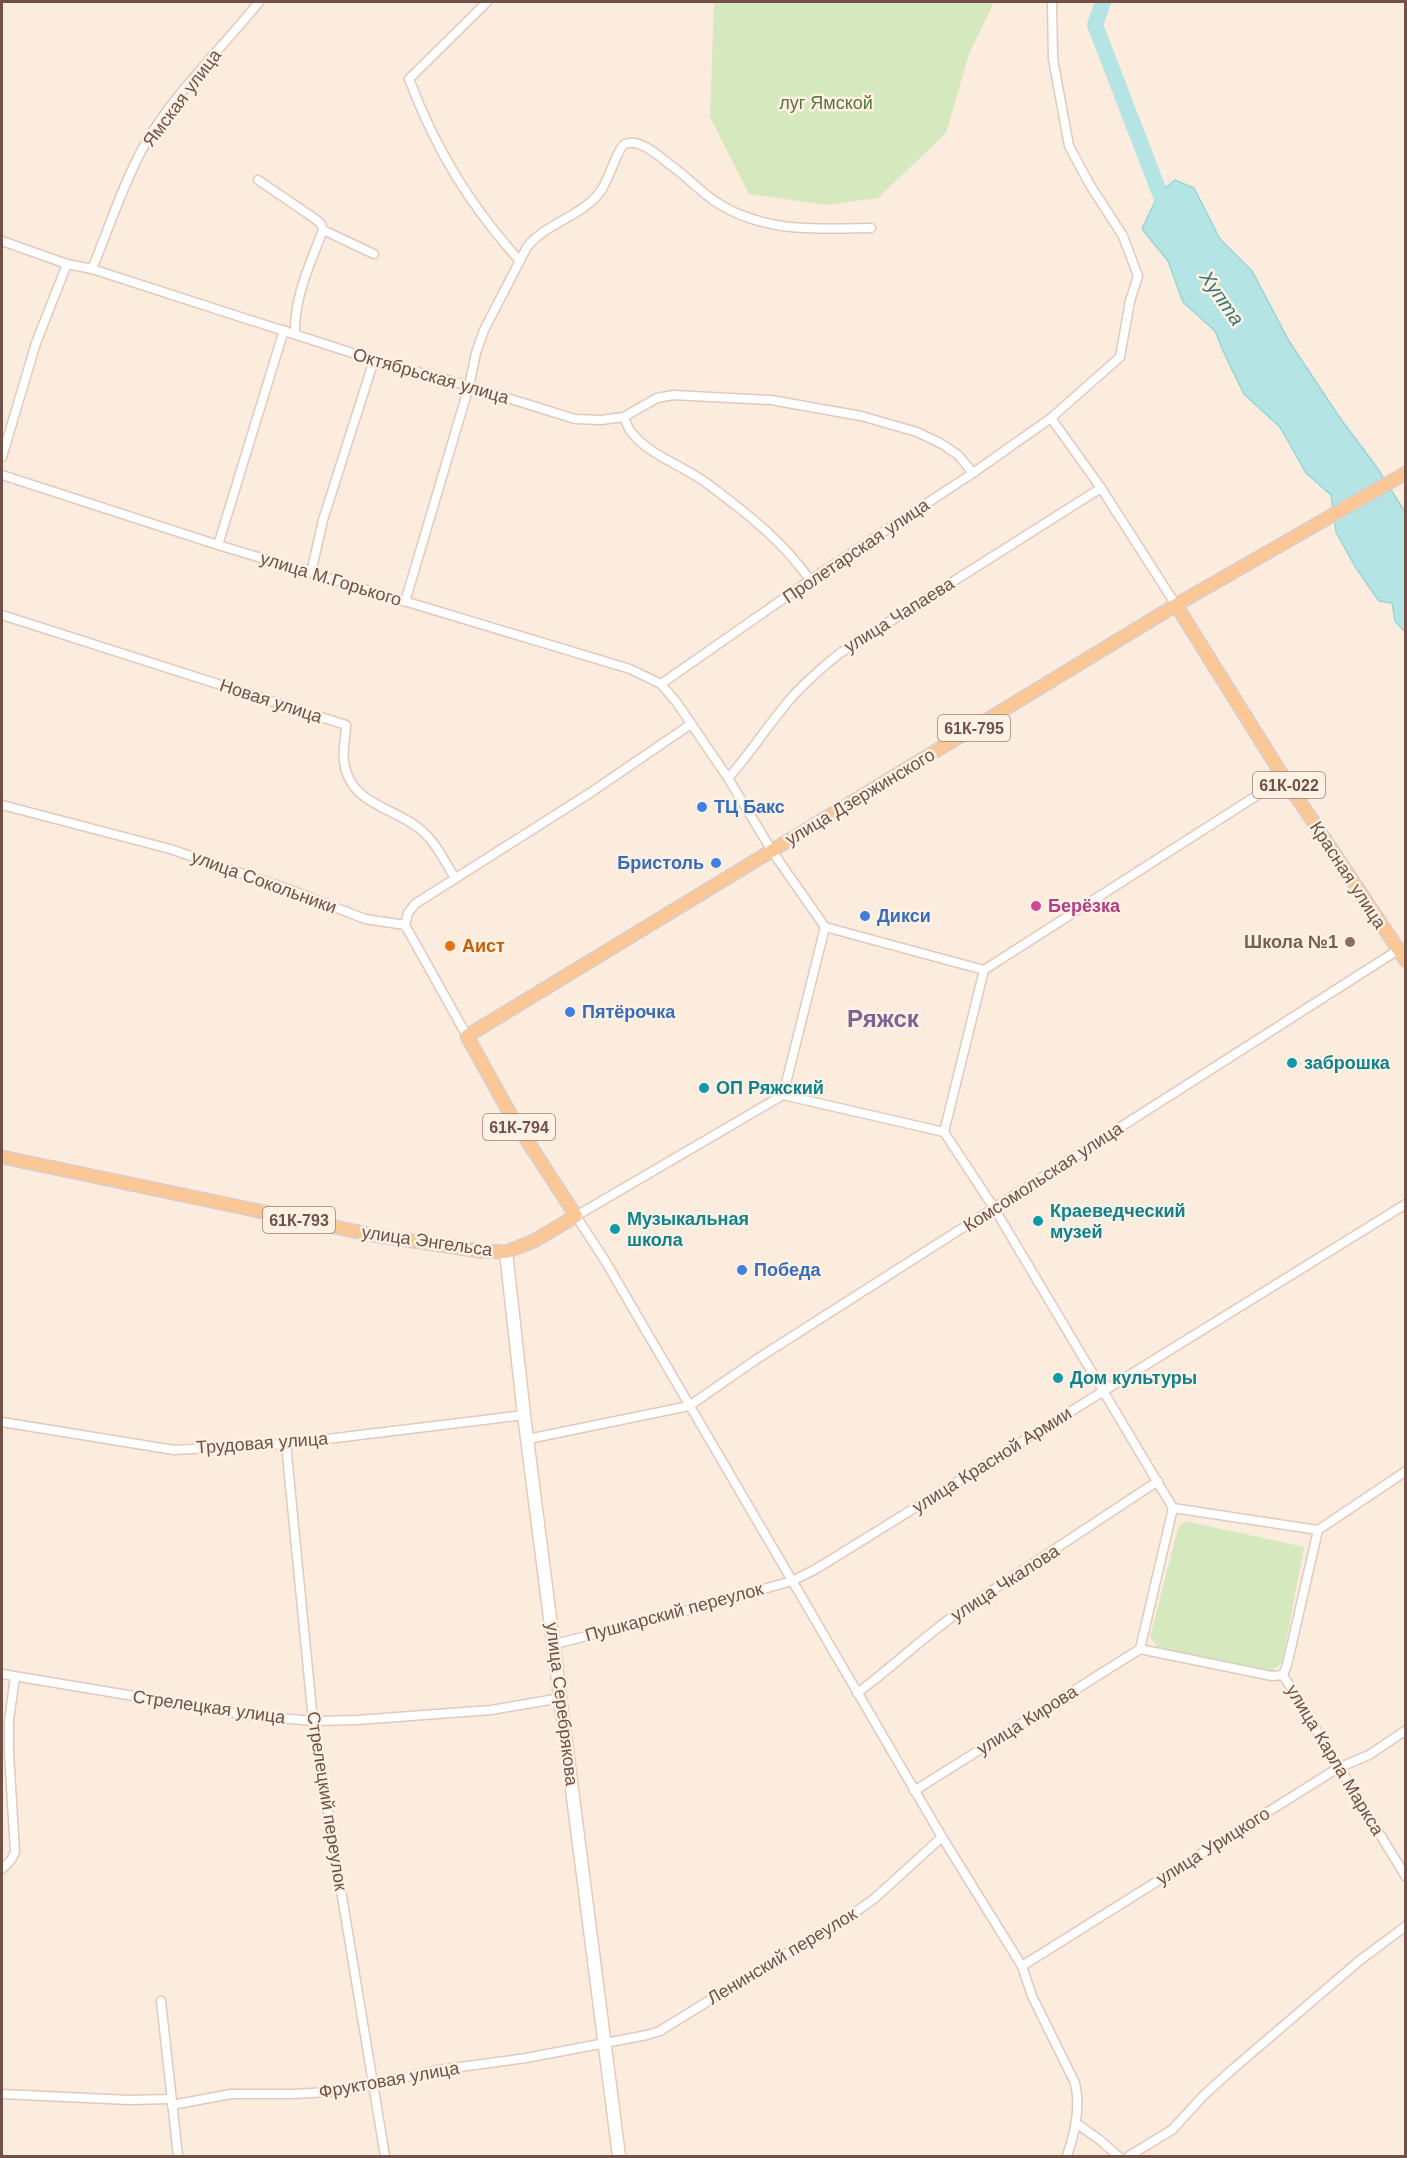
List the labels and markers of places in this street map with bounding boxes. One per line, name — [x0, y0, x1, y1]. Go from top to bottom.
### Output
place label: ТЦ Бакс — [714, 797, 785, 817]
marker: ТЦ Бакс — [695, 800, 709, 814]
place label: Бристоль — [617, 853, 704, 873]
marker: Бристоль — [709, 856, 723, 870]
place label: Берёзка — [1048, 896, 1121, 916]
marker: Берёзка — [1029, 899, 1043, 913]
place label: Дикси — [877, 906, 931, 926]
marker: Дикси — [858, 909, 872, 923]
place label: Школа №1 — [1244, 932, 1338, 952]
marker: Школа №1 — [1343, 935, 1357, 949]
place label: Аист — [462, 936, 505, 956]
marker: Аист — [443, 939, 457, 953]
place label: Пятёрочка — [582, 1002, 676, 1022]
marker: Пятёрочка — [563, 1005, 577, 1019]
place label: заброшка — [1304, 1053, 1391, 1073]
marker: заброшка — [1285, 1056, 1299, 1070]
place label: ОП Ряжский — [716, 1078, 824, 1098]
marker: ОП Ряжский — [697, 1081, 711, 1095]
place label: Краеведческий музей — [1050, 1201, 1186, 1242]
place label: Музыкальная школа — [627, 1209, 749, 1250]
marker: Краеведческий музей — [1031, 1214, 1045, 1228]
marker: Музыкальная школа — [608, 1222, 622, 1236]
place label: Победа — [754, 1260, 821, 1280]
marker: Победа — [735, 1263, 749, 1277]
place label: Дом культуры — [1070, 1368, 1197, 1388]
marker: Дом культуры — [1051, 1371, 1065, 1385]

